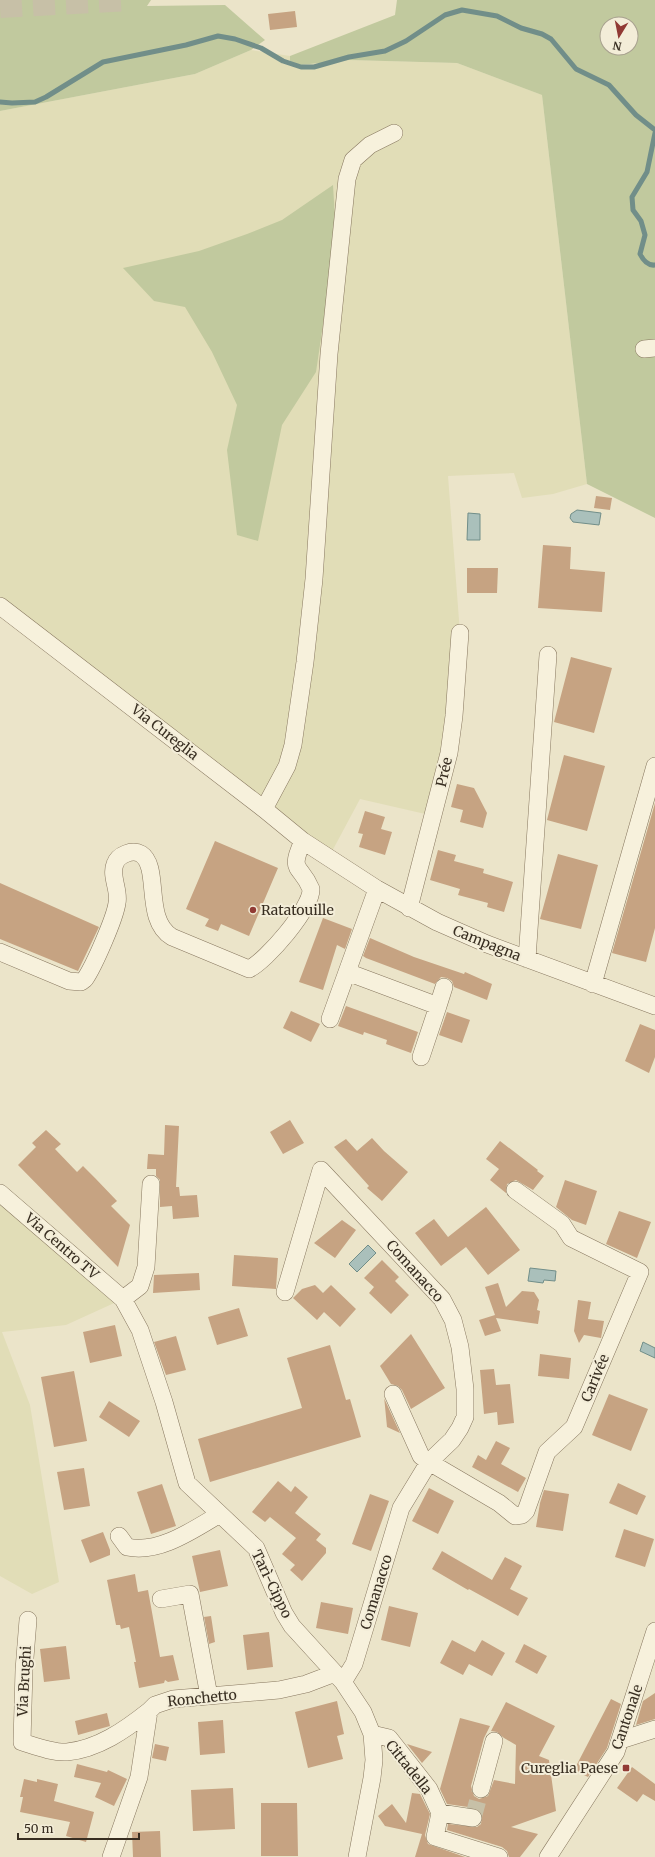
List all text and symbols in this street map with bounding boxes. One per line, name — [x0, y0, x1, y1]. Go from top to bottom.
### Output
north arrow — [599, 16, 639, 56]
text: N — [611, 38, 623, 53]
street label: Via Cureglia — [127, 700, 203, 764]
street label: Prée — [432, 755, 456, 789]
place label: Ratatouille — [261, 901, 334, 919]
marker: Ratatouille — [248, 905, 258, 915]
street label: Campagna — [450, 921, 524, 965]
street label: Via Centro TV — [20, 1208, 103, 1284]
street label: Comanacco — [382, 1236, 448, 1306]
street label: Carivée — [577, 1351, 613, 1405]
street label: Tarì-Cippo — [248, 1547, 296, 1621]
street label: Comanacco — [356, 1552, 396, 1632]
street label: Via Brughi — [13, 1645, 35, 1718]
street label: Cantonale — [607, 1682, 647, 1752]
street label: Ronchetto — [167, 1685, 237, 1711]
street label: Cittadella — [382, 1736, 436, 1798]
place label: Cureglia Paese — [521, 1759, 618, 1777]
marker: Cureglia Paese — [621, 1763, 631, 1773]
scale bar — [18, 1815, 139, 1841]
text: 50 m — [24, 1821, 53, 1836]

